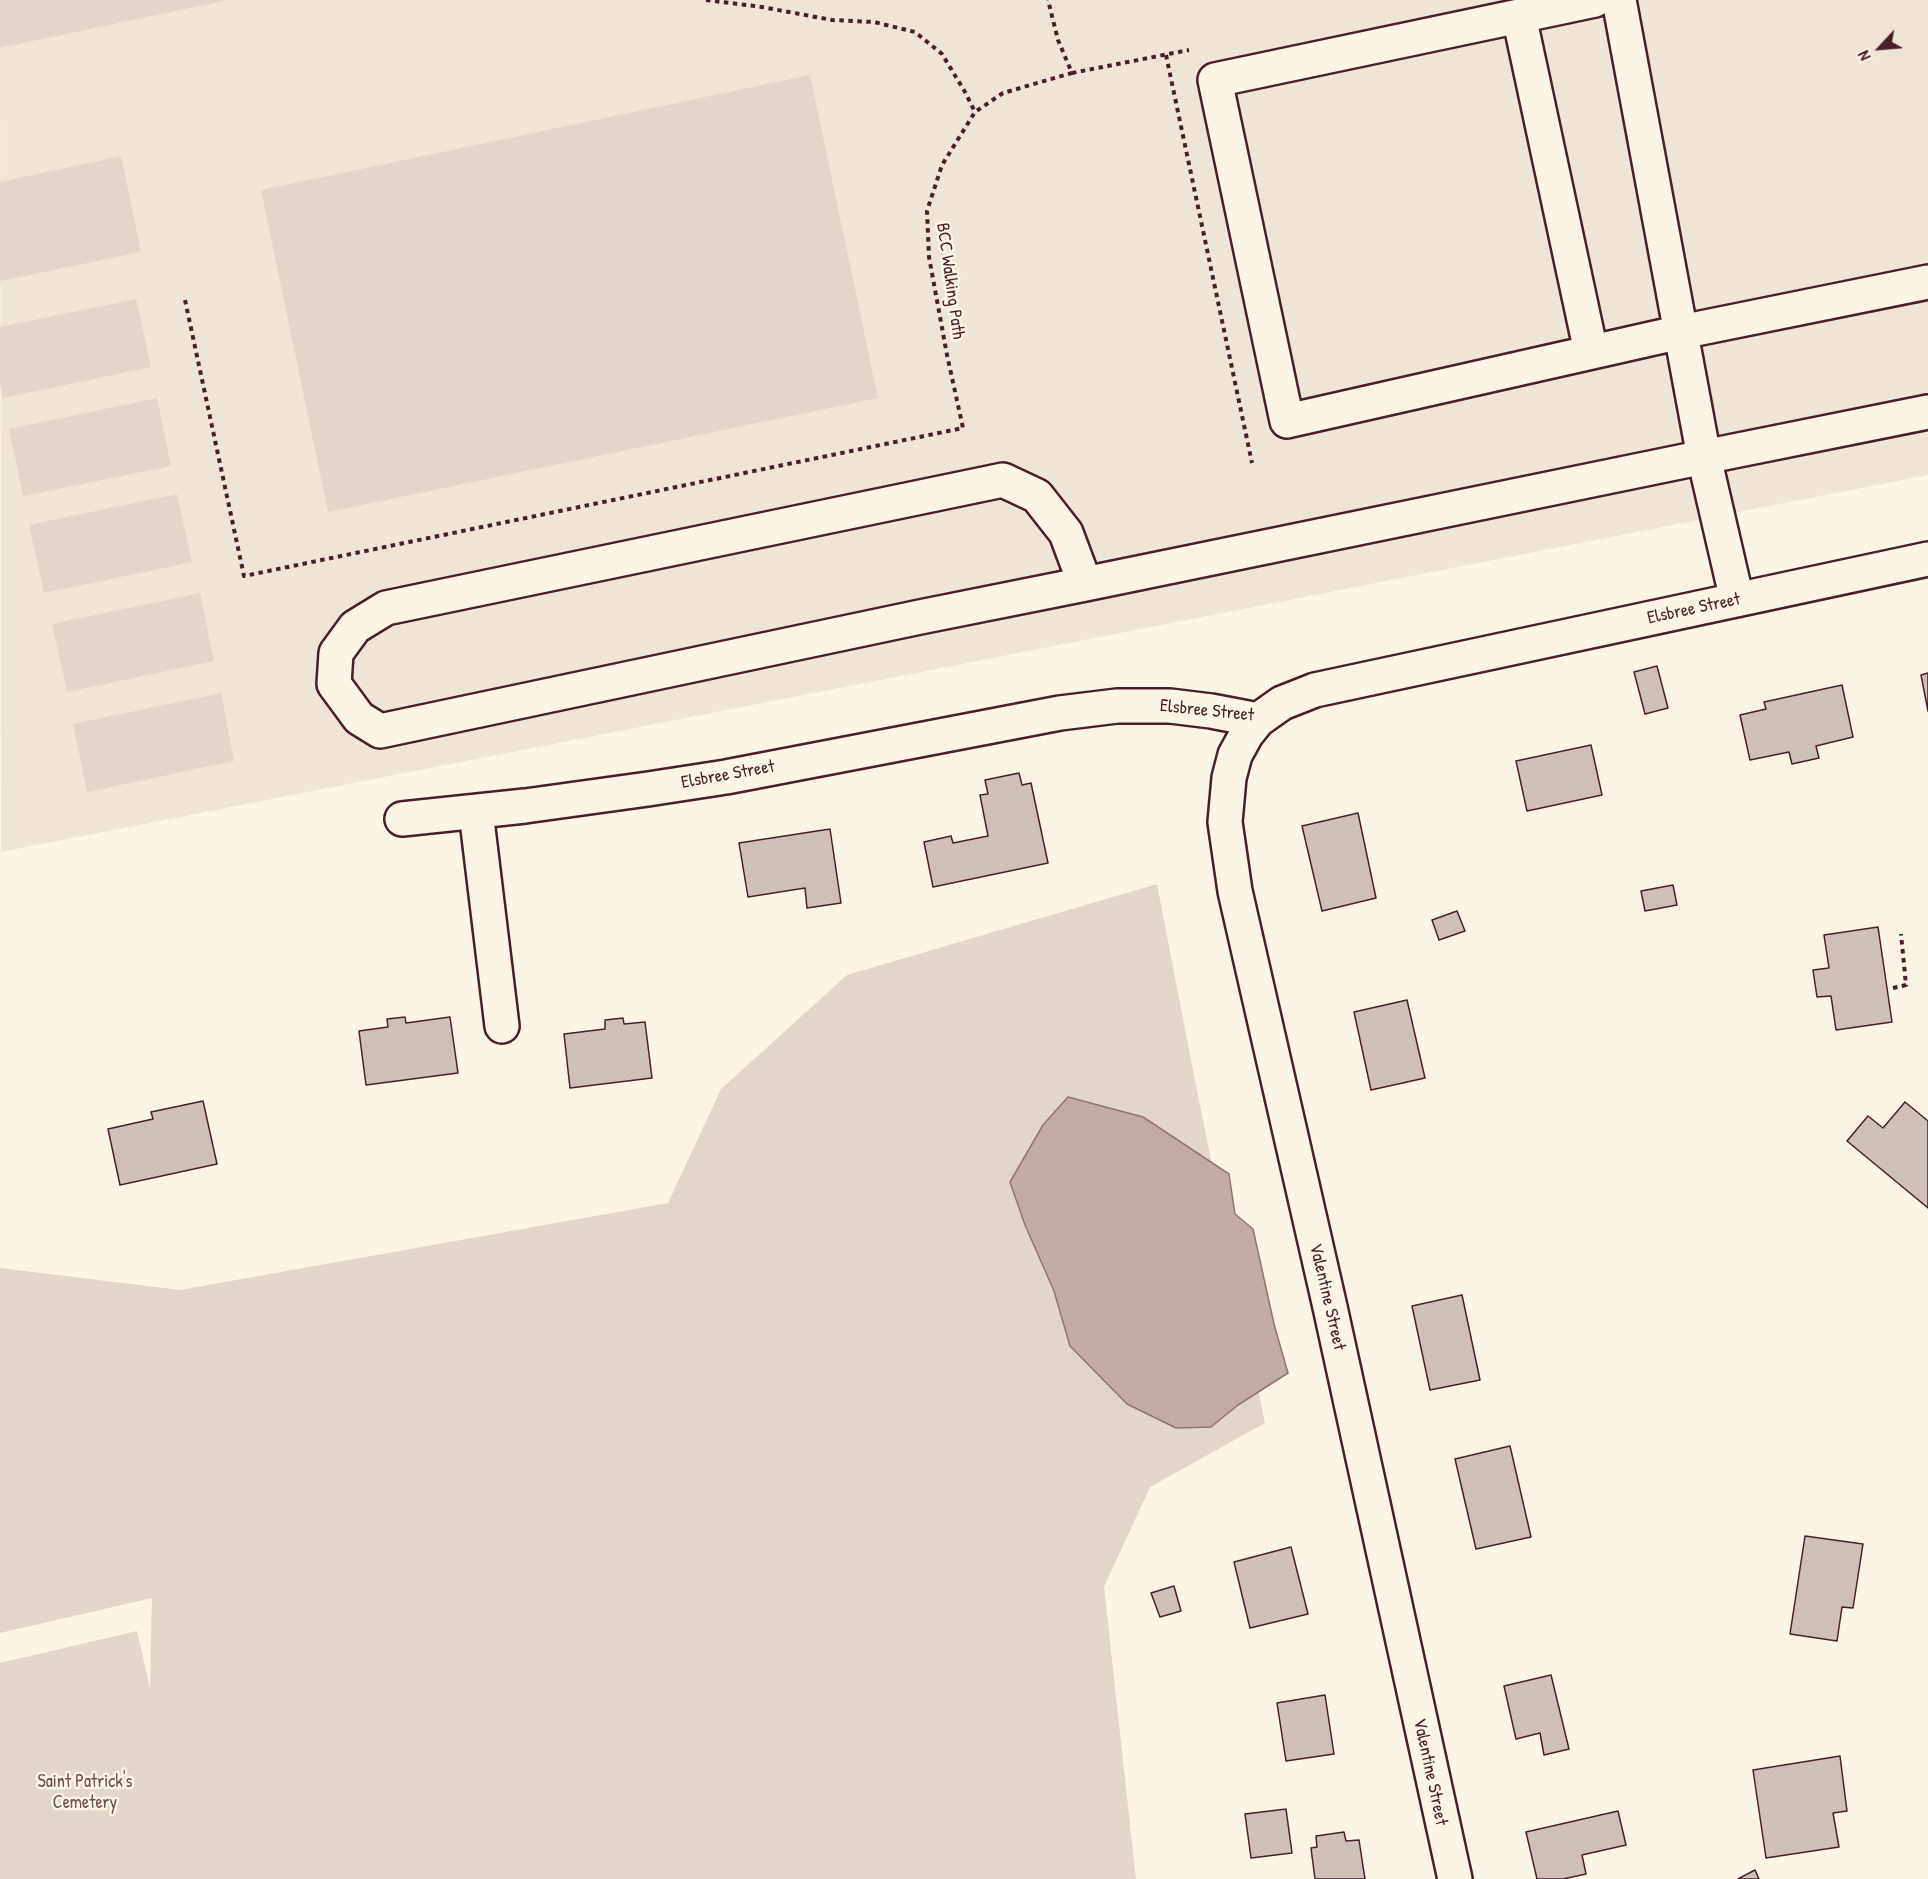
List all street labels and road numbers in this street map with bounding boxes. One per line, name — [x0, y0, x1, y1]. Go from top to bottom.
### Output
street label: BCC Walking Path — [931, 221, 969, 341]
street label: Elsbree Street — [1646, 589, 1742, 629]
street label: Elsbree Street — [1159, 695, 1255, 727]
street label: Elsbree Street — [680, 756, 776, 794]
street label: Valentine Street — [1304, 1242, 1350, 1352]
street label: Valentine Street — [1408, 1717, 1452, 1827]

